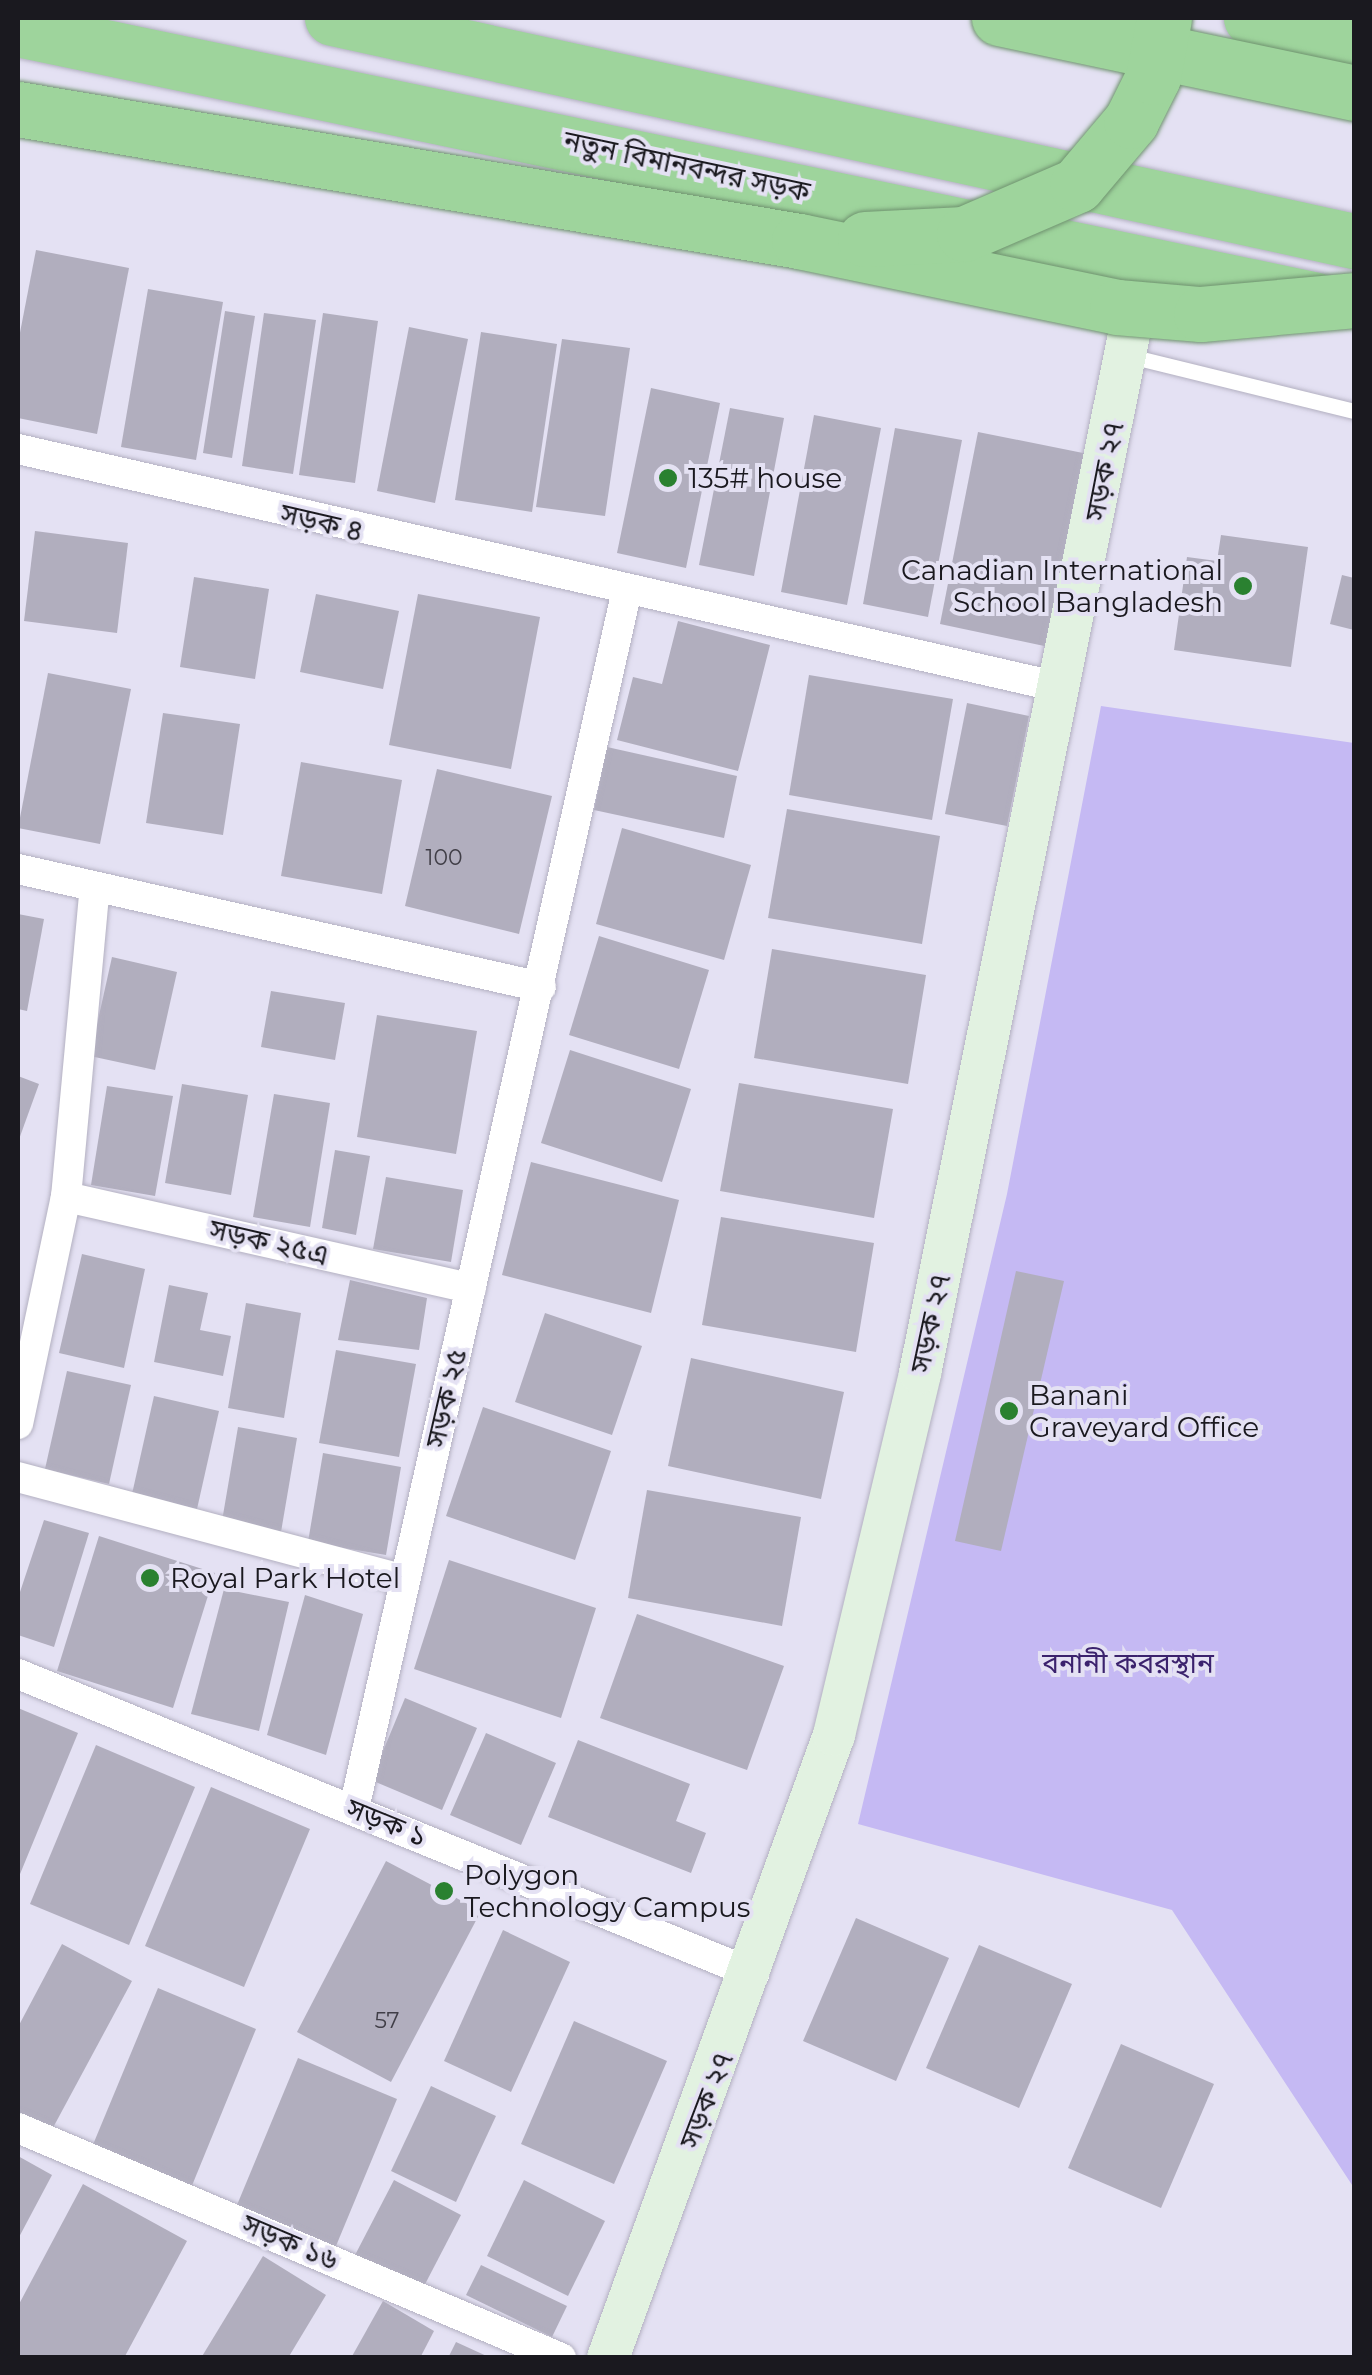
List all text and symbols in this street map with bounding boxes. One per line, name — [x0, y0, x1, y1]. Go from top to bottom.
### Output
street label: নতুন বিমানবন্দর সড়ক — [561, 123, 813, 209]
street label: সড়ক ২৭ — [1078, 418, 1130, 524]
place label: 135# house — [688, 461, 842, 495]
marker: 135# house — [657, 467, 679, 489]
street label: সড়ক ৪ — [277, 496, 367, 548]
place label: Canadian International School Bangladesh — [901, 553, 1223, 619]
marker: Canadian International School Bangladesh — [1232, 575, 1254, 597]
house number: 100 — [425, 845, 463, 871]
street label: সড়ক ২৫এ — [206, 1212, 332, 1272]
street label: সড়ক ২৭ — [903, 1270, 957, 1376]
street label: সড়ক ২৫ — [418, 1345, 474, 1451]
place label: Banani Graveyard Office — [1029, 1378, 1259, 1444]
marker: Banani Graveyard Office — [998, 1400, 1020, 1422]
place label: Royal Park Hotel — [170, 1561, 400, 1595]
marker: Royal Park Hotel — [139, 1567, 161, 1589]
park label: বনানী কবরস্থান — [1042, 1646, 1214, 1680]
street label: সড়ক ১ — [342, 1791, 432, 1853]
place label: Polygon Technology Campus — [464, 1858, 750, 1924]
marker: Polygon Technology Campus — [433, 1880, 455, 1902]
house number: 57 — [374, 2008, 400, 2034]
street label: সড়ক ২৭ — [672, 2047, 740, 2153]
street label: সড়ক ১৬ — [237, 2207, 343, 2277]

